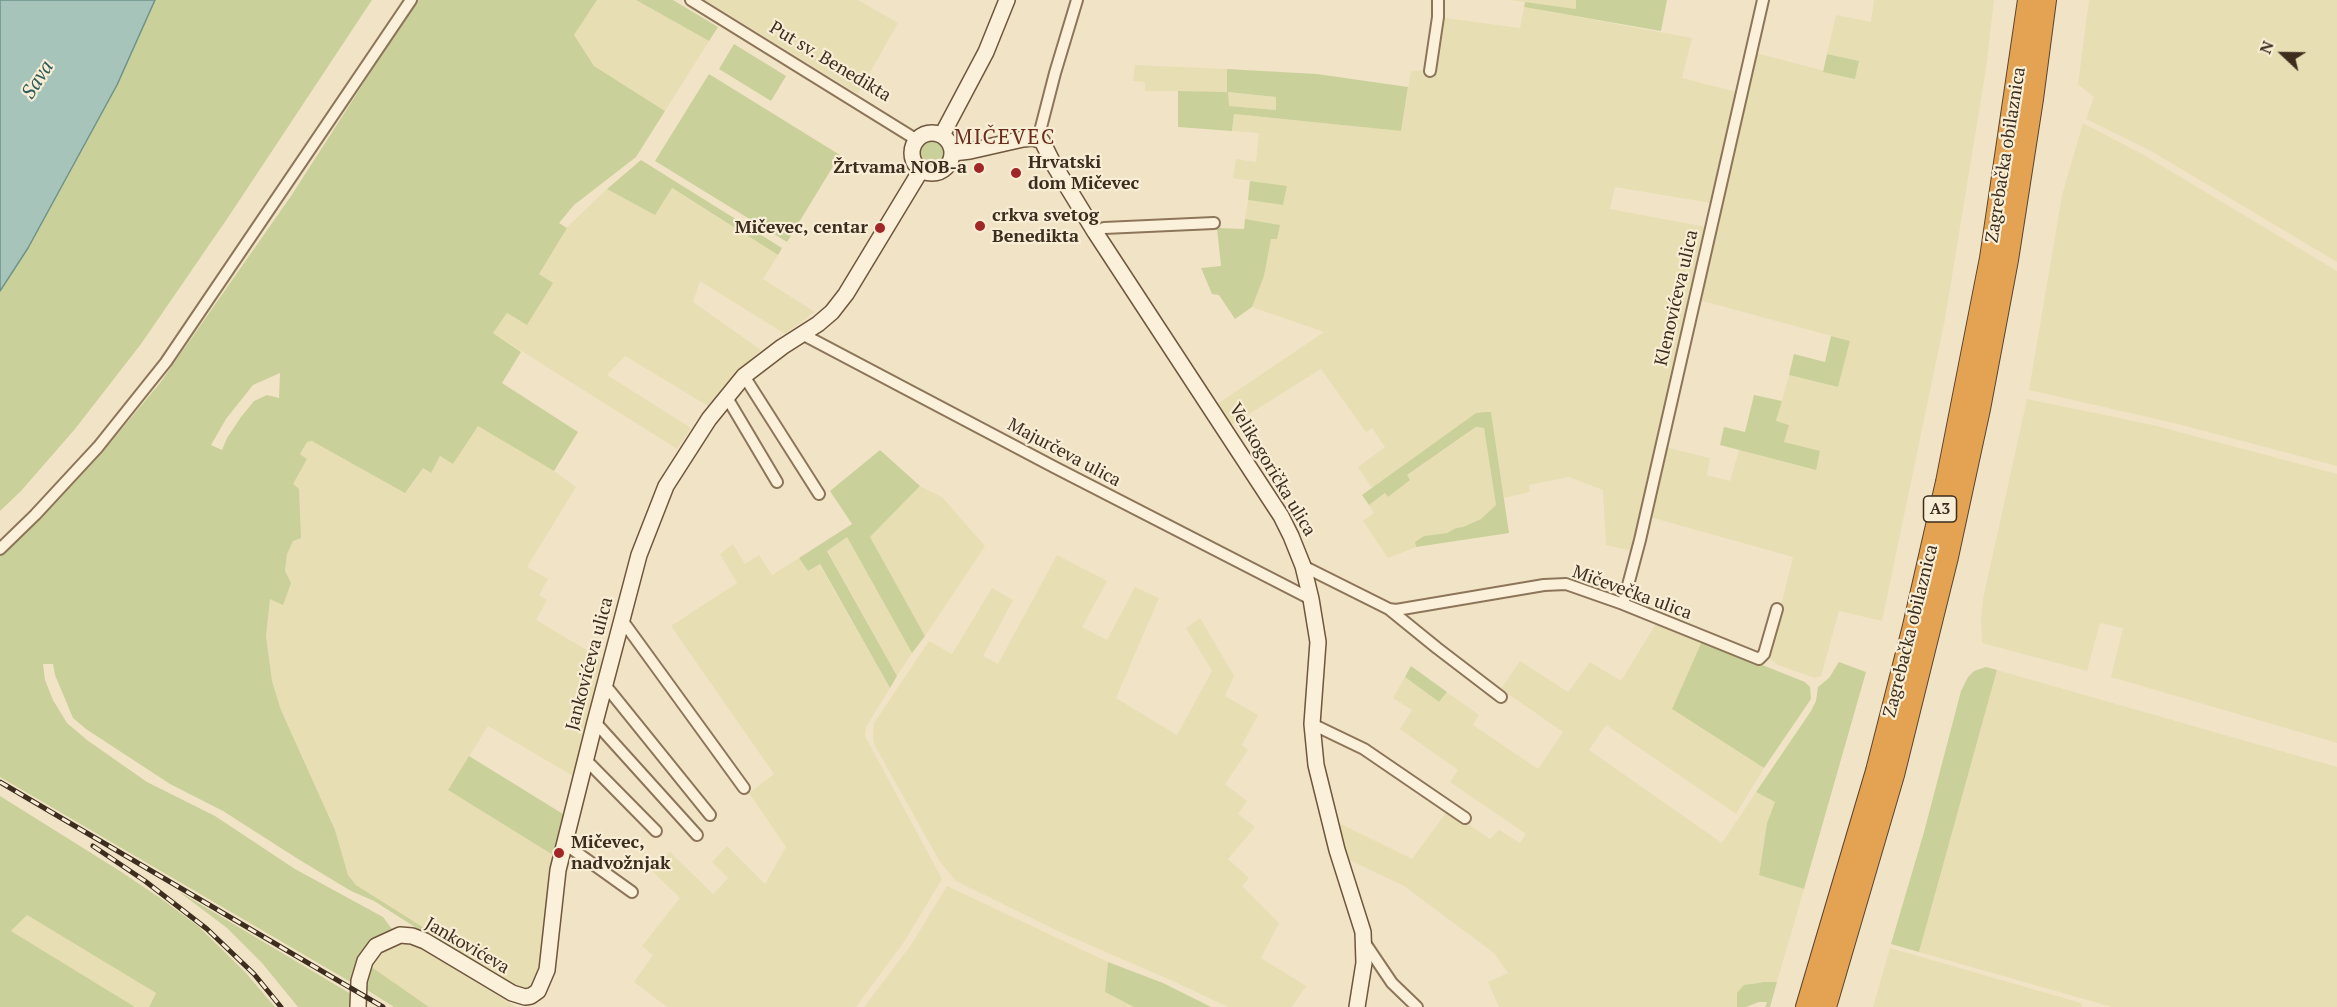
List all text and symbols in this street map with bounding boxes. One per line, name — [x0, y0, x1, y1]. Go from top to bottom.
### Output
street label: Put sv. Benedikta — [765, 17, 895, 107]
north arrow — [2253, 24, 2313, 84]
text: N — [2254, 38, 2279, 57]
water label: Sava — [17, 56, 59, 104]
street label: Zagrebačka obilaznica — [1981, 66, 2031, 244]
district label: MIČEVEC — [954, 125, 1056, 151]
place label: Hrvatski dom Mičevec — [1028, 152, 1139, 195]
place label: Žrtvama NOB-a — [833, 157, 967, 179]
marker: Žrtvama NOB-a — [972, 161, 986, 175]
marker: Hrvatski dom Mičevec — [1009, 166, 1023, 180]
place label: crkva svetog Benedikta — [992, 205, 1099, 248]
place label: Mičevec, centar — [735, 217, 868, 239]
marker: crkva svetog Benedikta — [973, 219, 987, 233]
marker: Mičevec, centar — [873, 221, 887, 235]
street label: Klenovićeva ulica — [1651, 228, 1703, 368]
street label: Velikogorička ulica — [1224, 400, 1320, 540]
street label: Majurčeva ulica — [1004, 414, 1124, 492]
road number: A3 — [1924, 496, 1956, 522]
street label: Zagrebačka obilaznica — [1879, 542, 1943, 720]
street label: Mičevečka ulica — [1569, 561, 1695, 625]
street label: Jankovićeva ulica — [562, 595, 618, 733]
place label: Mičevec, nadvožnjak — [571, 832, 670, 874]
marker: Mičevec, nadvožnjak — [552, 846, 566, 860]
street label: Jankovićeva — [421, 913, 513, 979]

